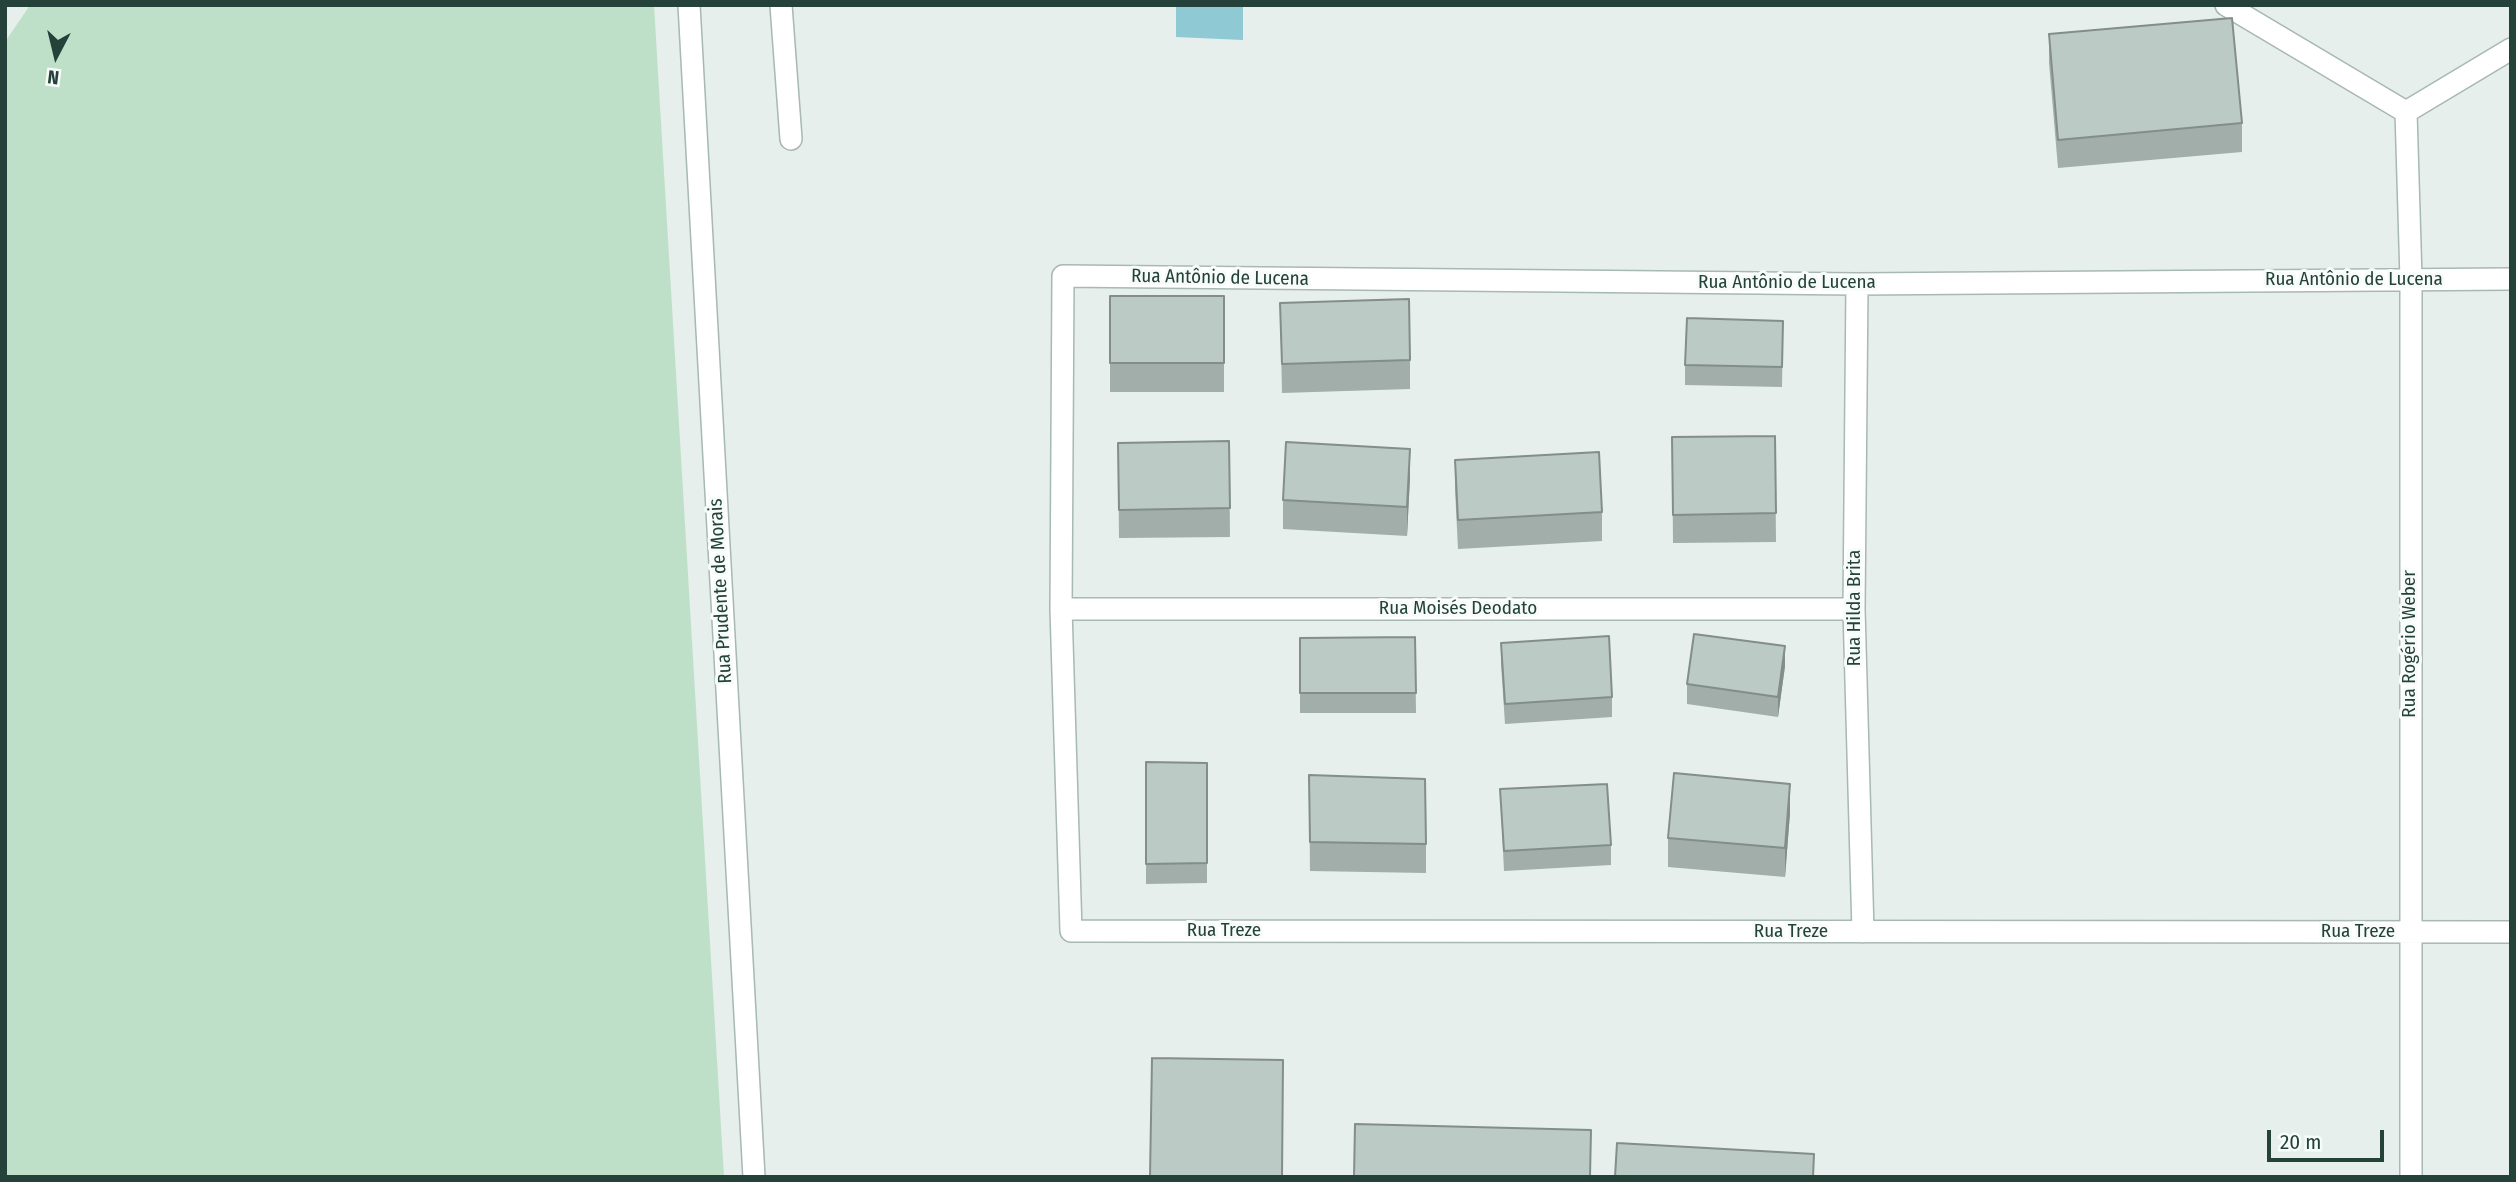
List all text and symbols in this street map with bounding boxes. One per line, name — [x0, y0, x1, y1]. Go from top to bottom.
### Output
north arrow — [21, 21, 91, 91]
text: N — [46, 65, 60, 89]
street label: Rua Antônio de Lucena — [1131, 265, 1309, 291]
street label: Rua Antônio de Lucena — [2265, 269, 2443, 291]
street label: Rua Antônio de Lucena — [1698, 272, 1876, 294]
street label: Rua Prudente de Morais — [705, 498, 737, 684]
street label: Rua Hilda Brita — [1844, 550, 1866, 666]
street label: Rua Rogério Weber — [2399, 570, 2421, 718]
street label: Rua Moisés Deodato — [1379, 598, 1537, 620]
street label: Rua Treze — [1187, 920, 1261, 942]
street label: Rua Treze — [1754, 921, 1828, 943]
street label: Rua Treze — [2321, 921, 2395, 943]
scale bar — [2271, 1116, 2388, 1160]
text: 20 m — [2280, 1129, 2321, 1155]

